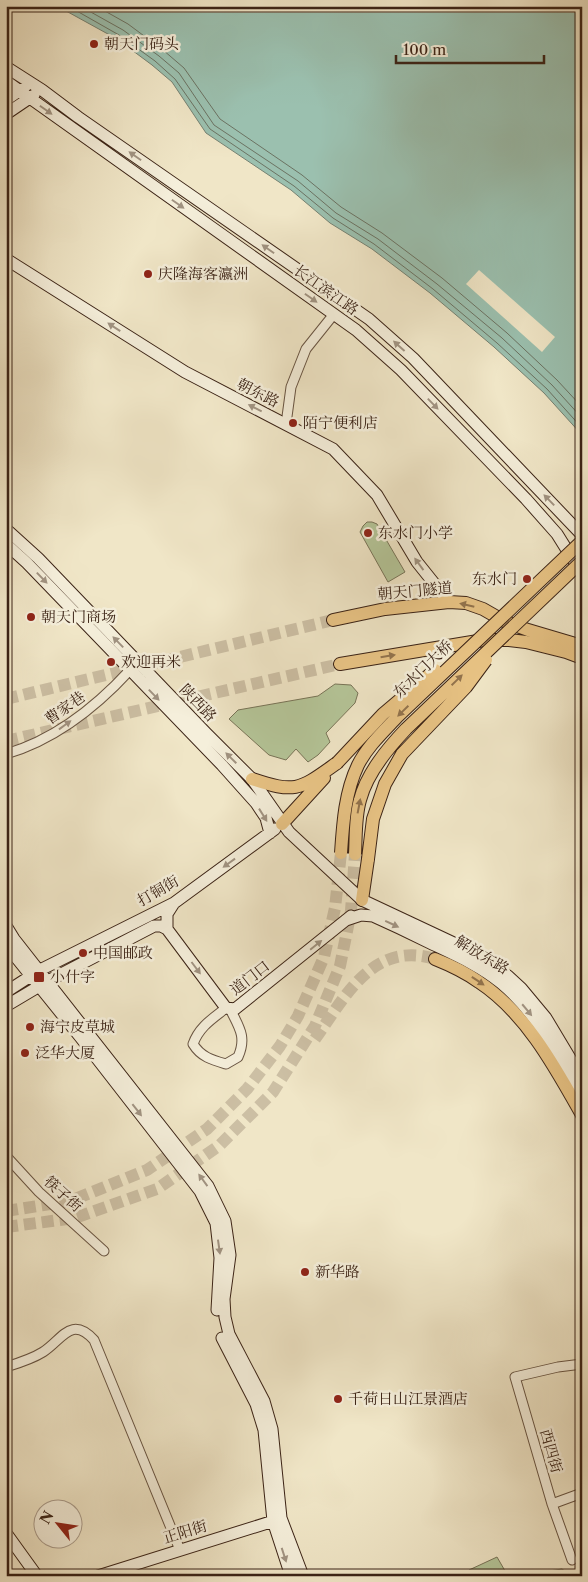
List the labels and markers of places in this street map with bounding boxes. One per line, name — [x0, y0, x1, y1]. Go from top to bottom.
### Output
place label: 朝天门码头 — [104, 34, 179, 53]
marker: 朝天门码头 — [88, 38, 100, 50]
place label: 庆隆海客瀛洲 — [158, 264, 248, 283]
marker: 庆隆海客瀛洲 — [142, 268, 154, 280]
place label: 陌宁便利店 — [303, 413, 378, 432]
marker: 陌宁便利店 — [287, 417, 299, 429]
place label: 东水门小学 — [378, 523, 453, 542]
marker: 东水门小学 — [362, 527, 374, 539]
place label: 东水门 — [472, 569, 517, 588]
marker: 东水门 — [521, 573, 533, 585]
place label: 朝天门商场 — [41, 607, 116, 626]
marker: 朝天门商场 — [25, 611, 37, 623]
place label: 欢迎再米 — [121, 652, 181, 671]
marker: 欢迎再米 — [105, 656, 117, 668]
place label: 中国邮政 — [93, 943, 153, 962]
marker: 中国邮政 — [77, 947, 89, 959]
place label: 小什字 — [50, 967, 95, 986]
marker: 小什字 — [32, 970, 46, 984]
place label: 海宁皮草城 — [40, 1017, 115, 1036]
marker: 海宁皮草城 — [24, 1021, 36, 1033]
place label: 泛华大厦 — [35, 1043, 95, 1062]
marker: 泛华大厦 — [19, 1047, 31, 1059]
place label: 新华路 — [315, 1262, 360, 1281]
marker: 新华路 — [299, 1266, 311, 1278]
place label: 千荷日山江景酒店 — [348, 1389, 468, 1408]
marker: 千荷日山江景酒店 — [332, 1393, 344, 1405]

